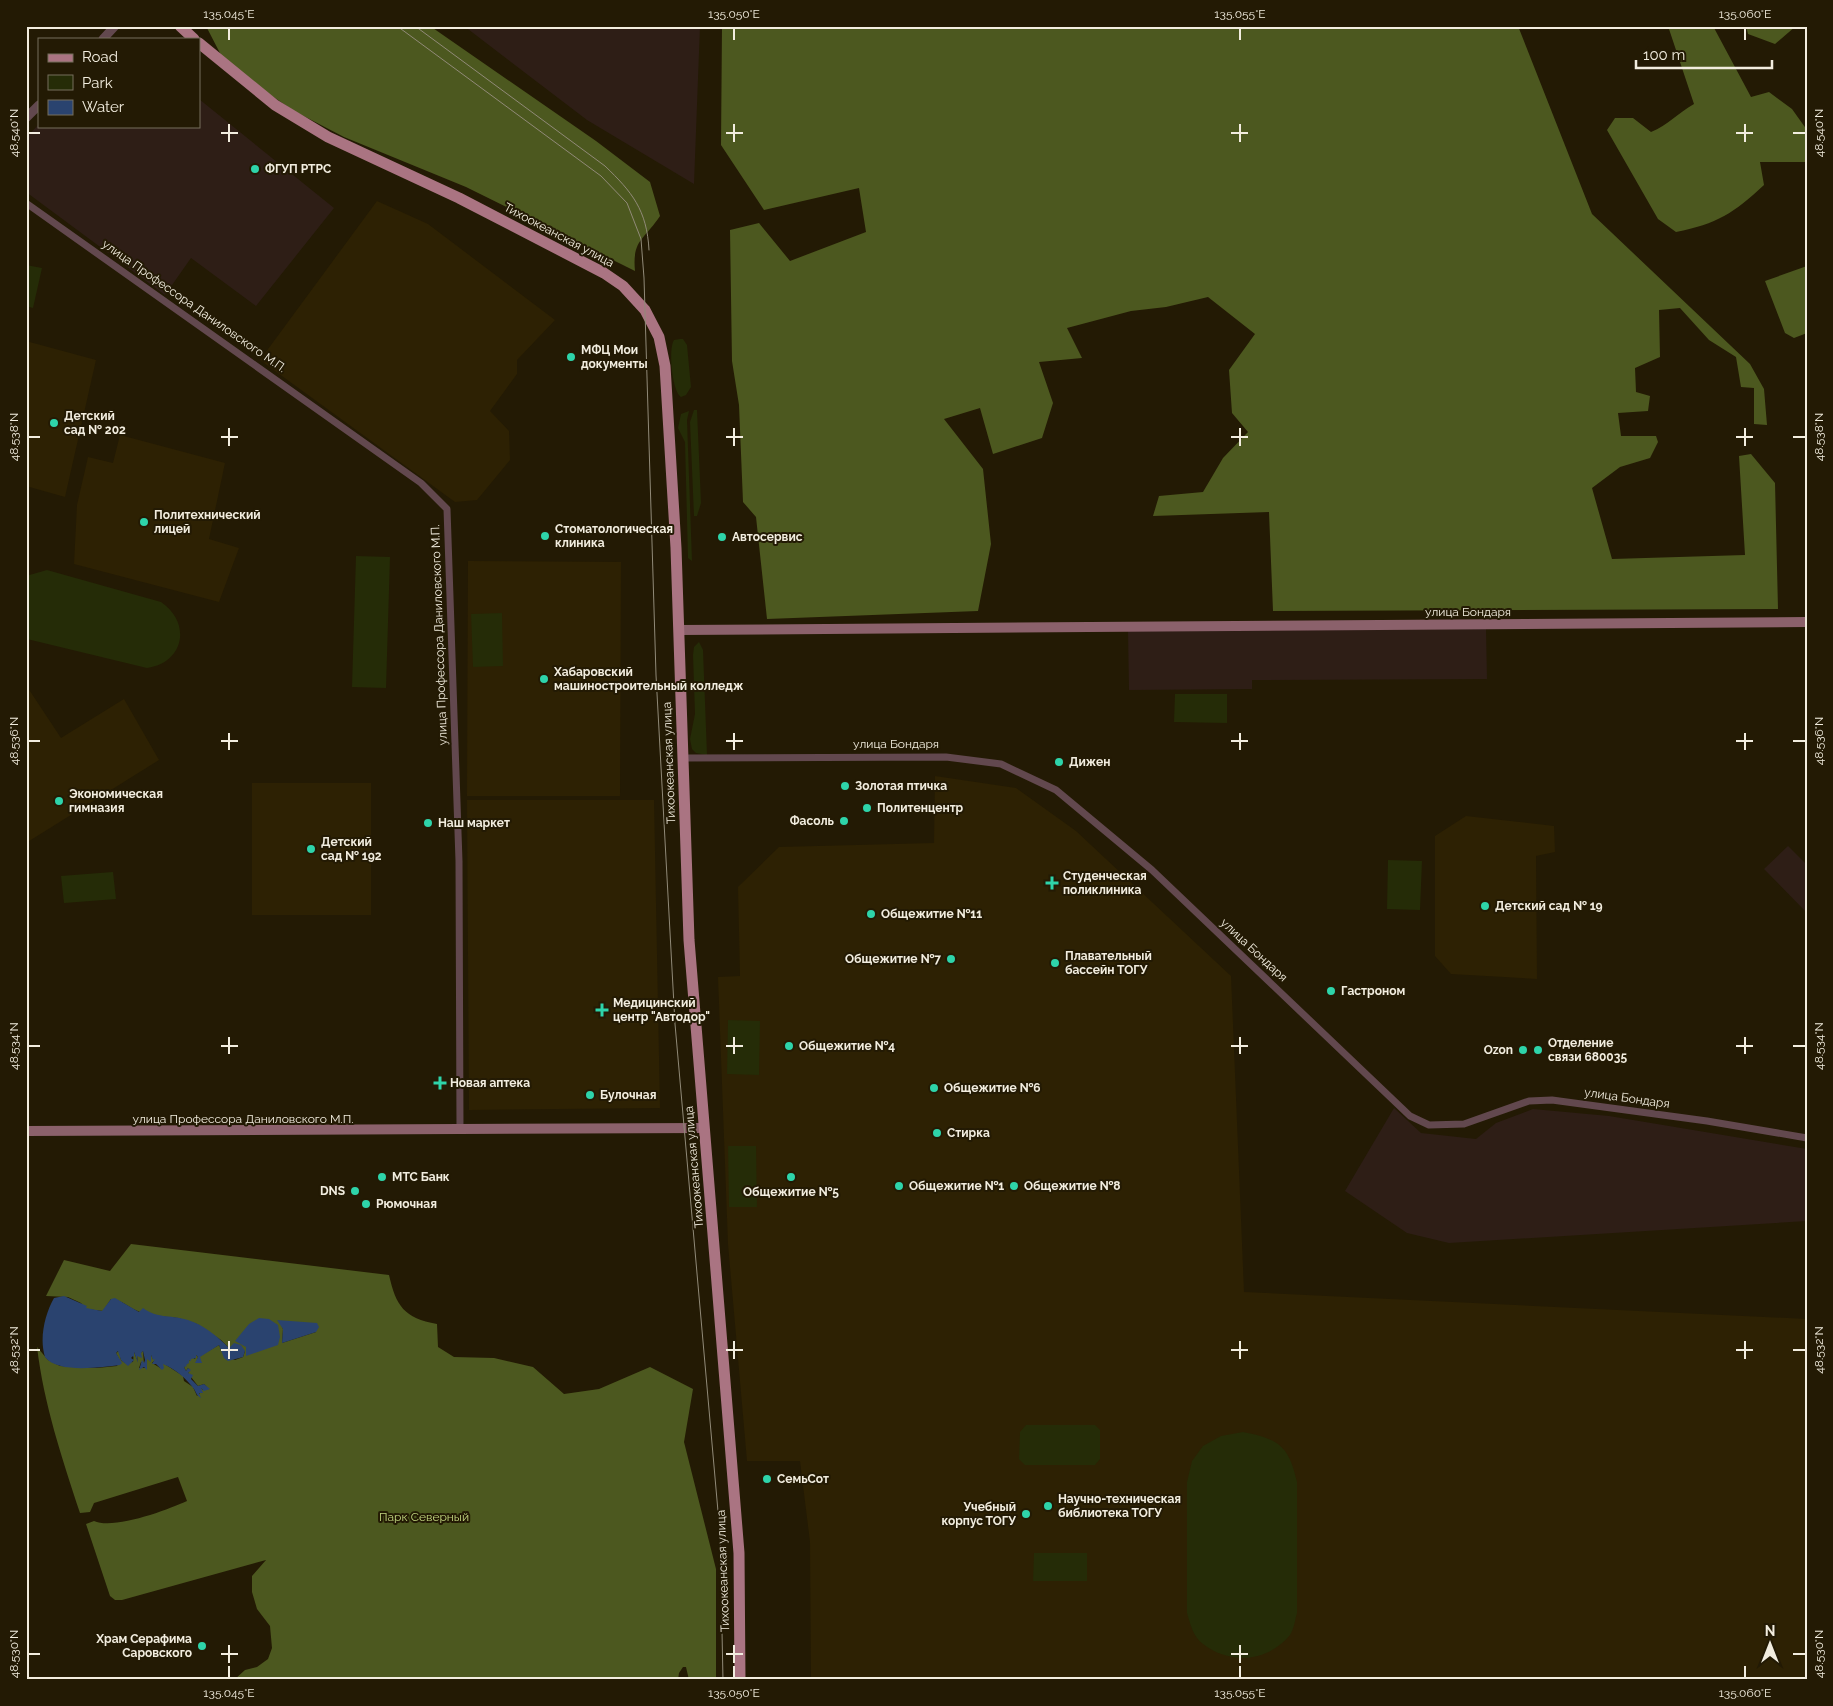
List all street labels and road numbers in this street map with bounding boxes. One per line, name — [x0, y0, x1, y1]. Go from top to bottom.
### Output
street label: Тихоокеанская улица — [502, 200, 616, 270]
street label: улица Профессора Даниловского М.П. — [99, 237, 289, 375]
street label: улица Профессора Даниловского М.П. — [428, 524, 450, 746]
street label: улица Бондаря — [1425, 605, 1511, 619]
street label: Тихоокеанская улица — [660, 702, 678, 824]
street label: улица Бондаря — [853, 737, 939, 751]
street label: улица Бондаря — [1218, 916, 1290, 984]
street label: улица Бондаря — [1583, 1085, 1671, 1111]
street label: Тихоокеанская улица — [682, 1105, 706, 1229]
street label: улица Профессора Даниловского М.П. — [132, 1112, 354, 1126]
street label: Тихоокеанская улица — [714, 1510, 732, 1632]

